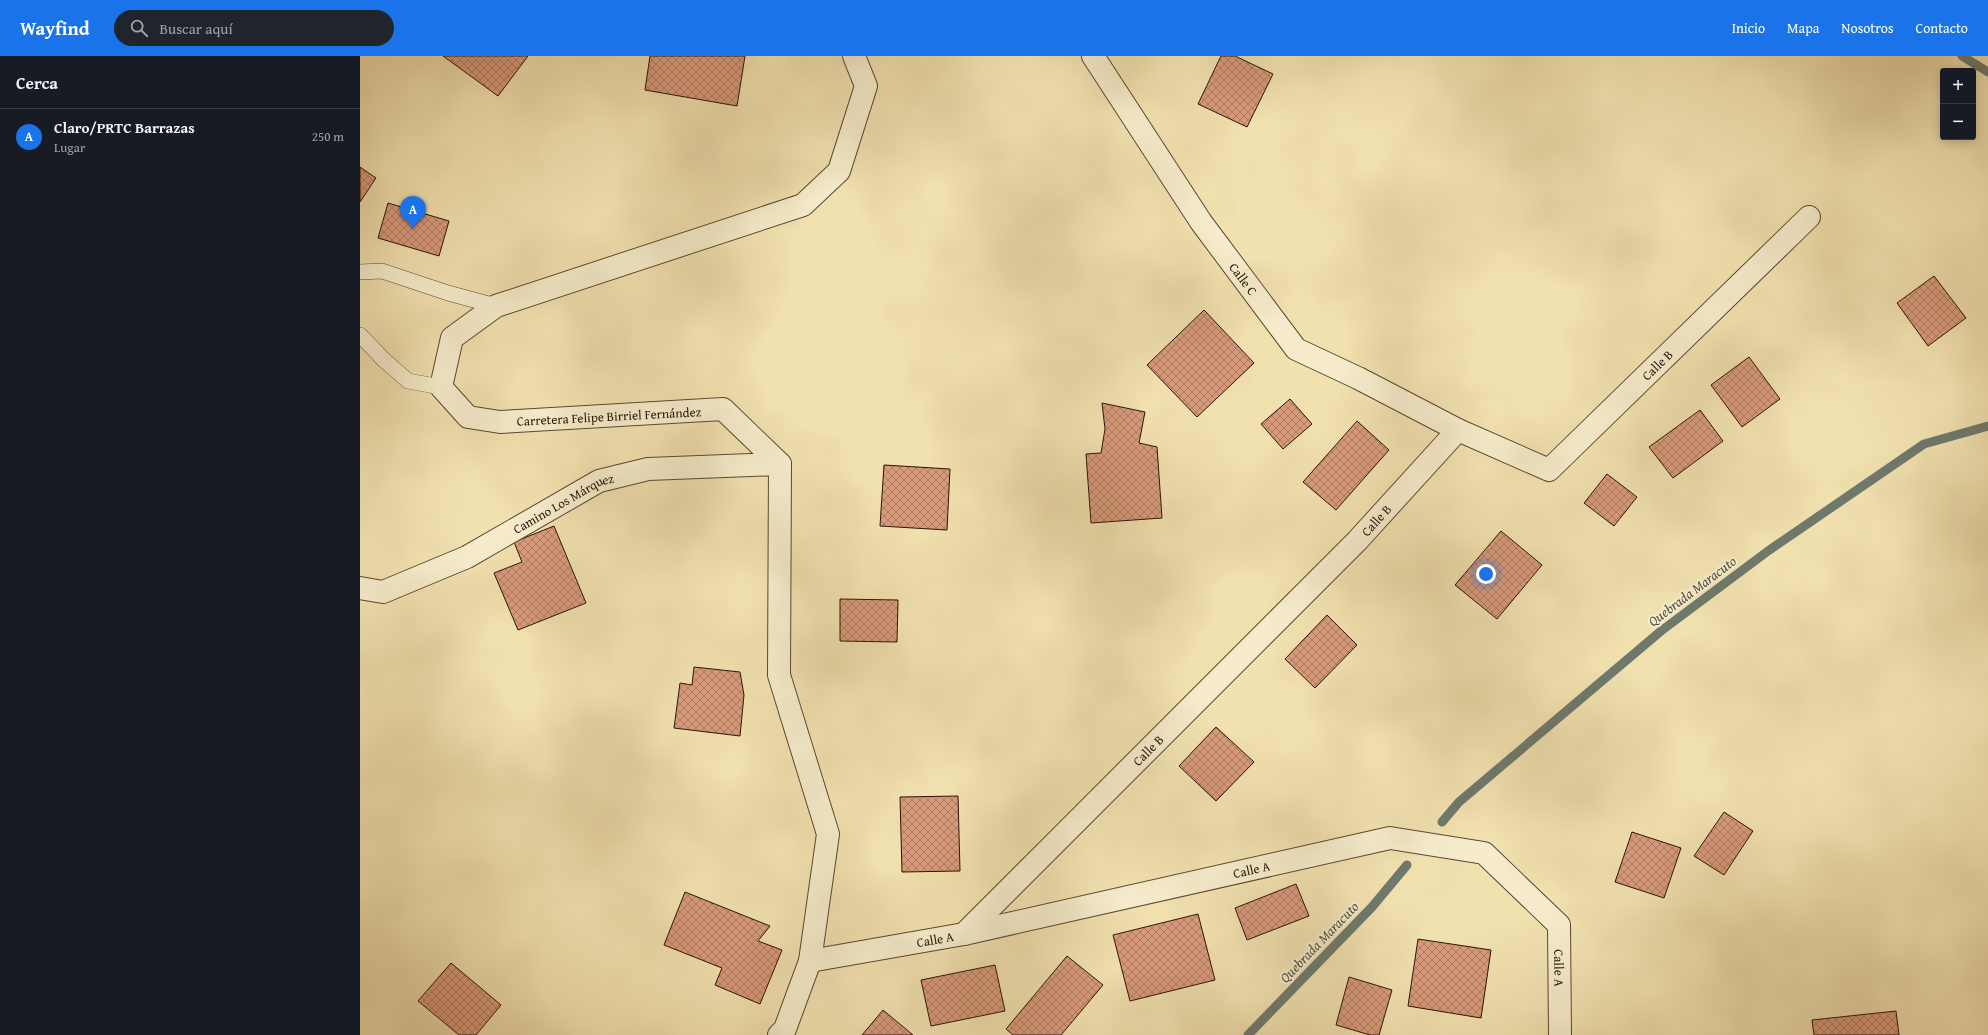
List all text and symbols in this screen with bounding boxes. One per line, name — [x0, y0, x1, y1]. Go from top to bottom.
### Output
search box — [114, 10, 394, 46]
text: Wayfind — [20, 14, 90, 42]
icon: search — [128, 17, 150, 39]
text: Buscar aquí — [160, 18, 233, 39]
text: Inicio — [1732, 18, 1765, 38]
text: Mapa — [1787, 18, 1819, 38]
text: Nosotros — [1841, 18, 1894, 38]
text: Contacto — [1916, 18, 1968, 38]
map controls — [1940, 68, 1976, 140]
button: + — [1940, 68, 1976, 104]
text: Cerca — [16, 70, 58, 95]
button: − — [1940, 104, 1976, 140]
text: Claro/PRTC Barrazas — [54, 117, 195, 138]
text: A — [25, 127, 33, 146]
text: 250 m — [312, 127, 344, 146]
text: Lugar — [54, 138, 85, 157]
pin: A — [400, 196, 426, 229]
street label: Calle C — [1225, 259, 1262, 299]
street label: Calle B — [1638, 346, 1677, 385]
street label: Carretera Felipe Birriel Fernández — [516, 402, 702, 431]
street label: Camino Los Márquez — [509, 469, 616, 539]
street label: Calle B — [1357, 500, 1396, 541]
water label: Quebrada Maracuto — [1644, 551, 1740, 631]
your location — [1476, 564, 1496, 584]
street label: Calle B — [1128, 731, 1168, 770]
street label: Calle A — [1231, 856, 1272, 883]
water label: Quebrada Maracuto — [1275, 897, 1363, 987]
street label: Calle A — [915, 927, 955, 952]
street label: Calle A — [1549, 949, 1569, 987]

